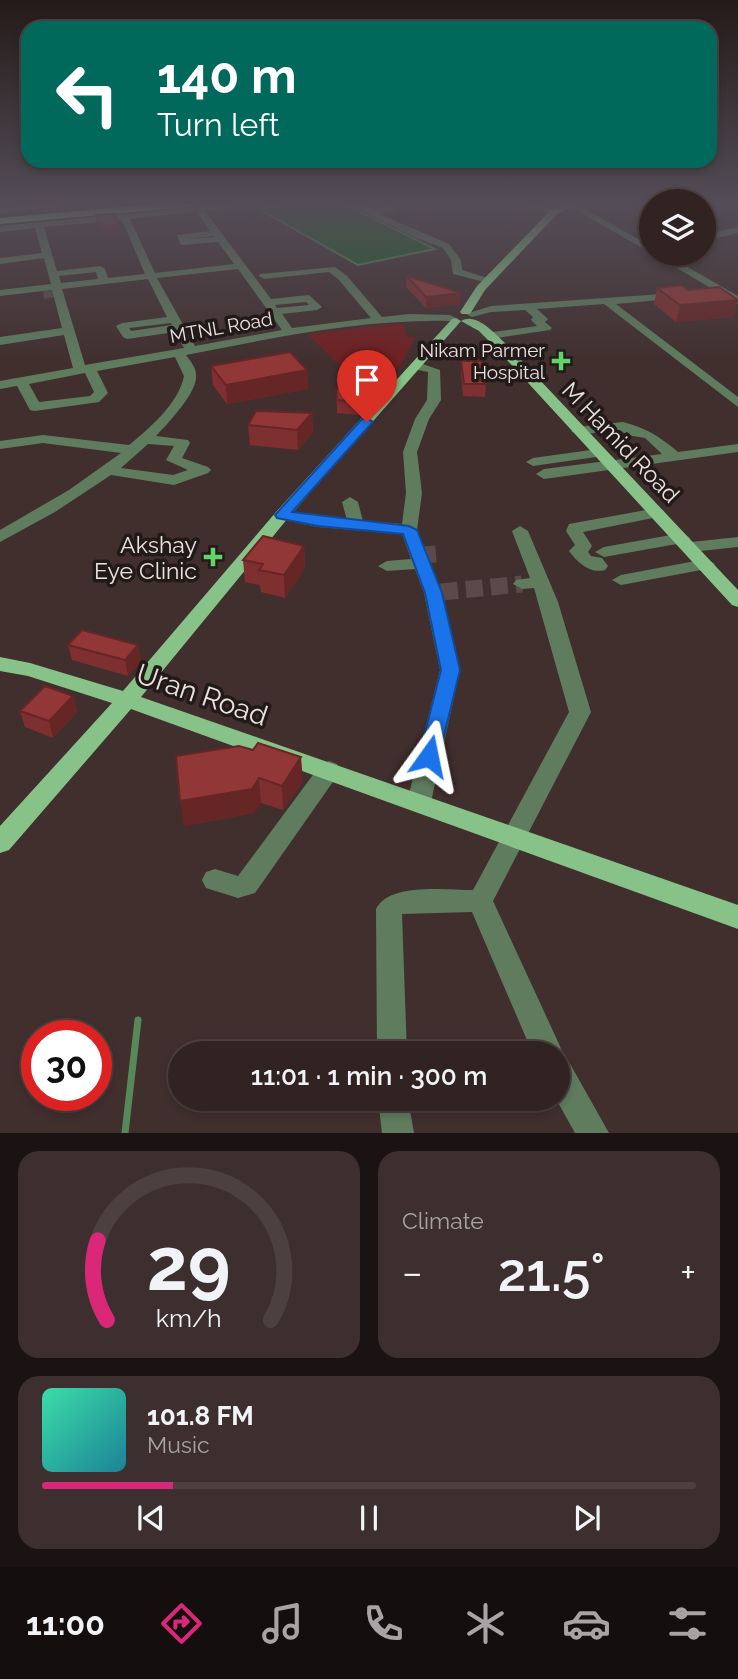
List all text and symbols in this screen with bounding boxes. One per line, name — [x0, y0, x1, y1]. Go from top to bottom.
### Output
text: 140 m — [157, 47, 297, 104]
icon: left — [42, 49, 133, 140]
text: Turn left — [157, 106, 279, 143]
map controls — [639, 189, 716, 266]
button: layers — [639, 189, 716, 266]
street label: MTNL Road — [168, 307, 274, 347]
place label: Nikam Parmer Hospital — [419, 339, 546, 383]
pin — [337, 350, 397, 422]
marker: Nikam Parmer Hospital — [551, 351, 571, 371]
icon: arrive — [348, 361, 386, 399]
street label: M Hamid Road — [557, 376, 685, 508]
place label: Akshay Eye Clinic — [94, 531, 197, 584]
marker: Akshay Eye Clinic — [203, 547, 223, 567]
street label: Uran Road — [132, 657, 272, 733]
position arrow — [392, 719, 466, 793]
speed limit sign: 30 — [21, 1020, 112, 1111]
text: 11:01 · 1 min · 300 m — [251, 1061, 487, 1091]
text: Climate — [402, 1207, 484, 1234]
text: 29 — [147, 1223, 231, 1308]
text: 21.5° — [498, 1242, 605, 1303]
text: − — [402, 1250, 422, 1295]
text: + — [680, 1250, 696, 1295]
text: km/h — [156, 1303, 222, 1333]
text: 101.8 FM — [147, 1401, 254, 1431]
text: Music — [147, 1431, 210, 1458]
icon: previous — [132, 1499, 170, 1537]
icon: pause — [350, 1499, 388, 1537]
icon: next — [568, 1499, 606, 1537]
icon: directions — [157, 1599, 206, 1648]
icon: music — [258, 1599, 307, 1648]
icon: phone — [359, 1599, 408, 1648]
icon: climate — [461, 1599, 510, 1648]
icon: car — [562, 1599, 611, 1648]
icon: filters — [663, 1599, 712, 1648]
text: 11:00 — [26, 1605, 105, 1642]

